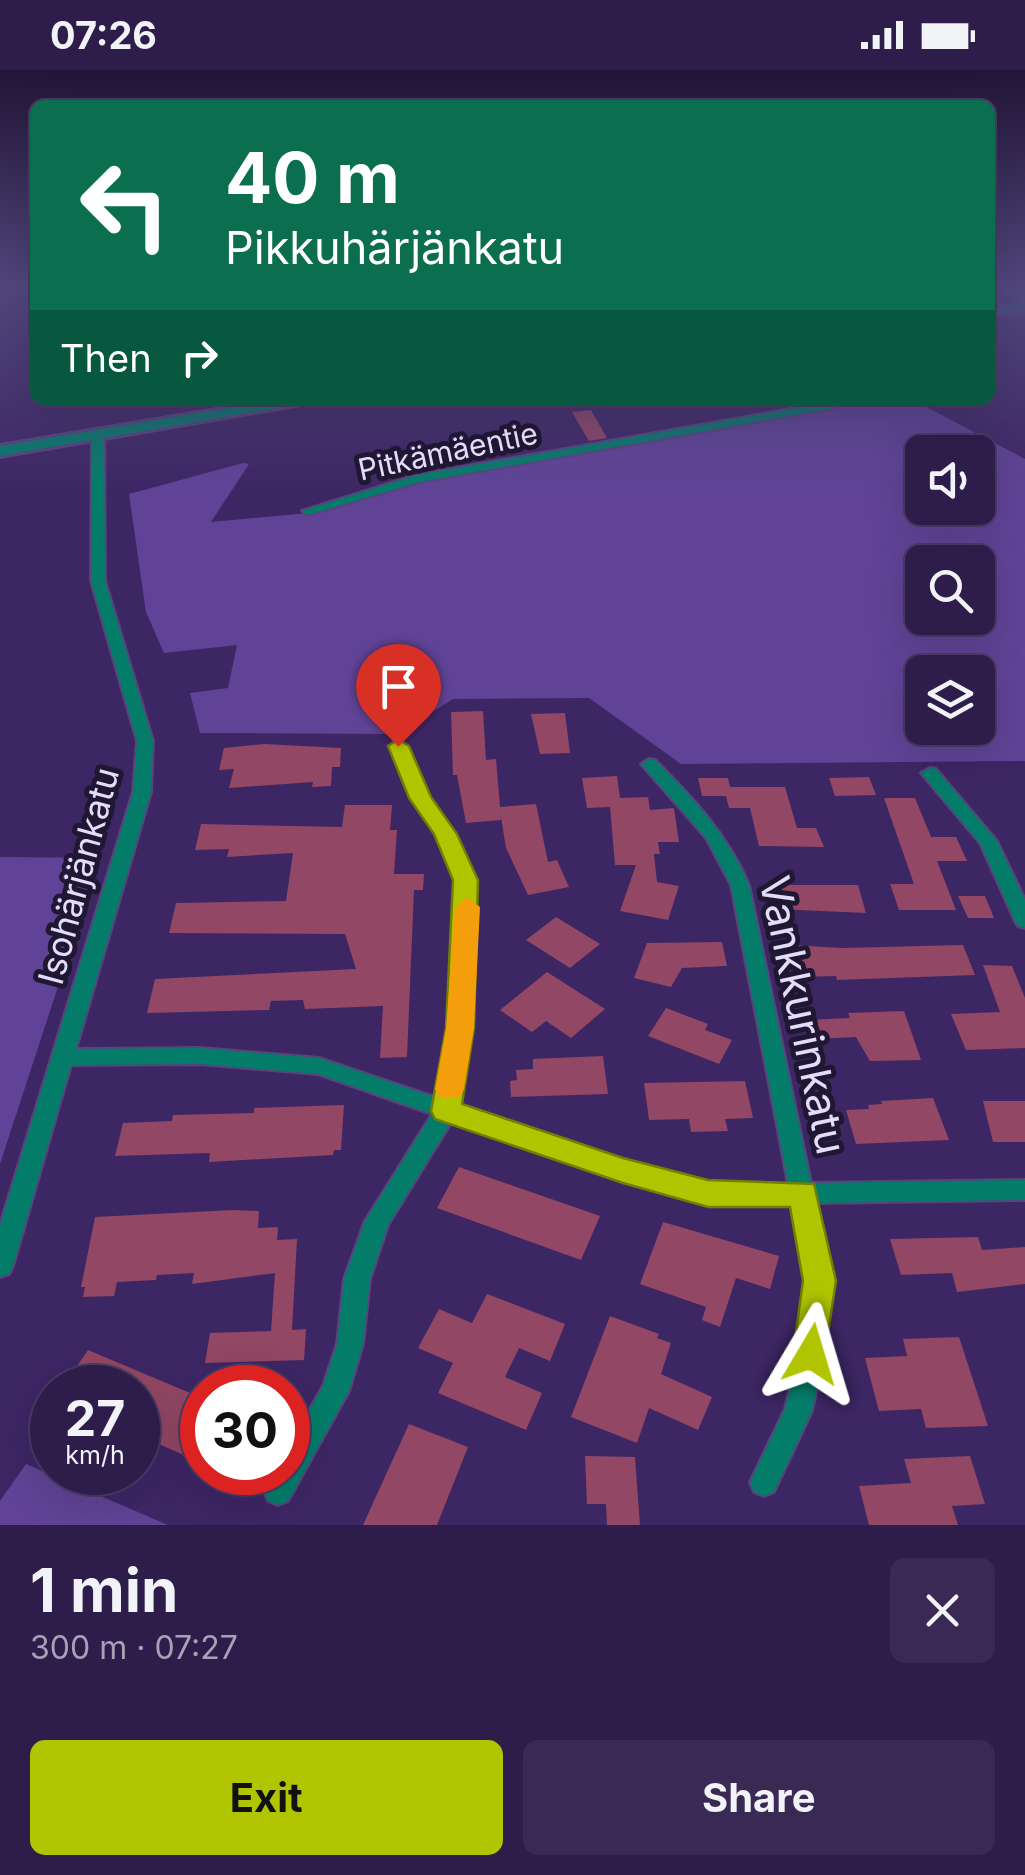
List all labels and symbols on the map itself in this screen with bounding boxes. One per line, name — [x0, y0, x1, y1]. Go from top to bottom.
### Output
street label: Pitkämäentie — [355, 414, 541, 488]
pin — [356, 644, 441, 747]
street label: Isohärjänkatu — [29, 763, 127, 989]
street label: Vankkurinkatu — [749, 871, 858, 1159]
position arrow — [759, 1302, 863, 1406]
speed limit sign: 30 — [180, 1365, 310, 1495]

